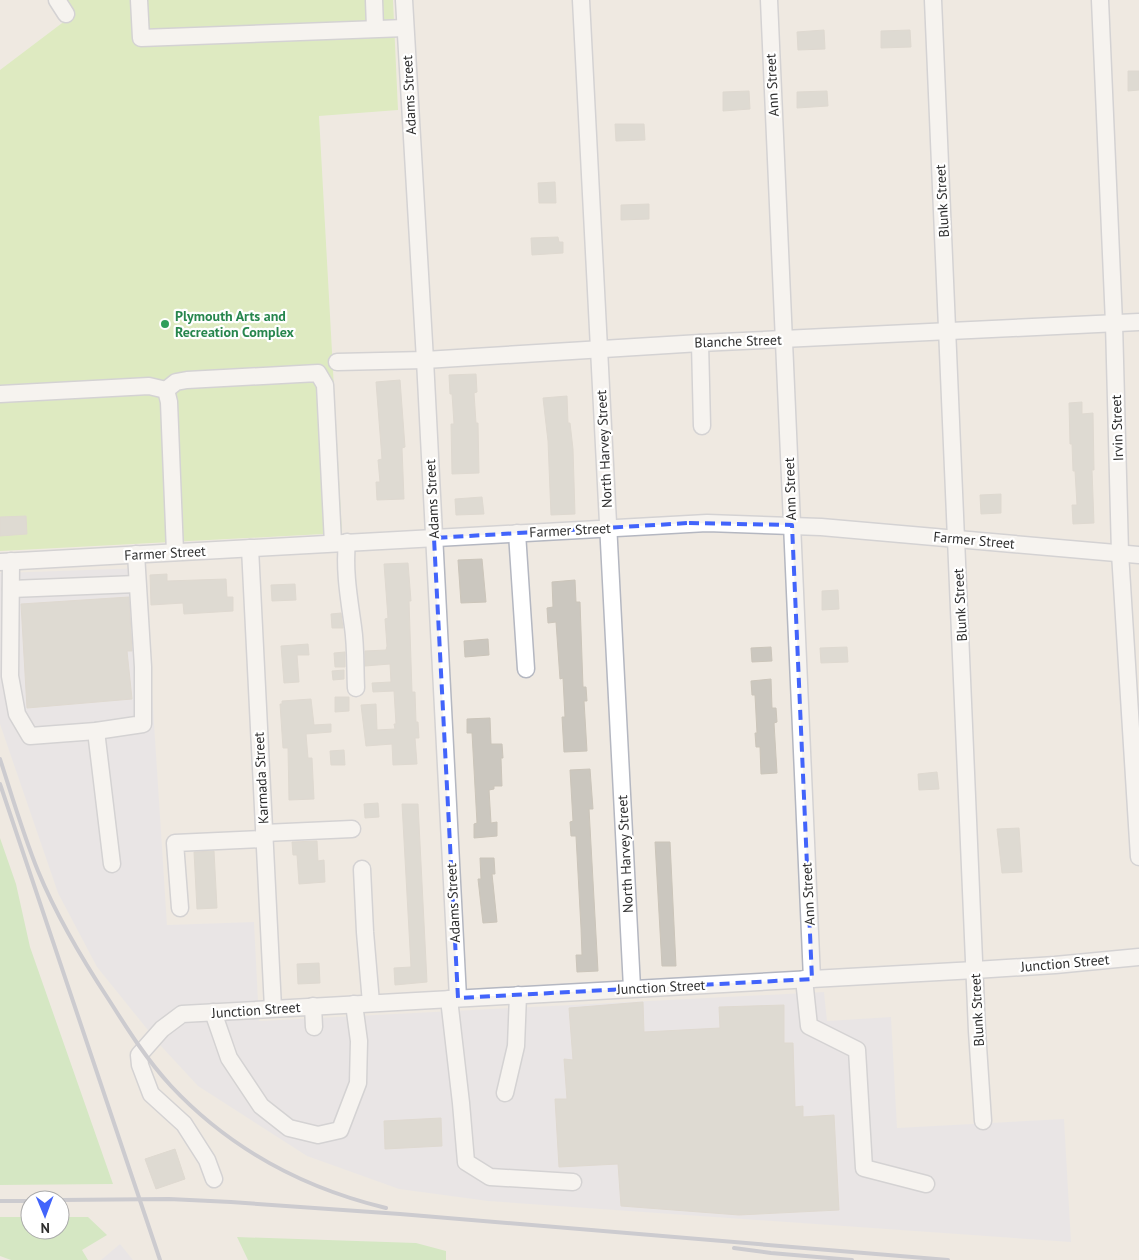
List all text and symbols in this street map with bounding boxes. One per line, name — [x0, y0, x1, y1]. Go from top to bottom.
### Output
street label: Ann Street — [761, 53, 783, 117]
street label: Adams Street — [398, 55, 420, 135]
street label: Blunk Street — [931, 164, 953, 238]
place label: Plymouth Arts and Recreation Complex — [175, 307, 295, 341]
marker: Plymouth Arts and Recreation Complex — [159, 318, 171, 330]
street label: Blanche Street — [694, 330, 782, 352]
street label: North Harvey Street — [592, 389, 616, 509]
street label: Irvin Street — [1107, 394, 1127, 462]
street label: Ann Street — [780, 457, 800, 521]
street label: Adams Street — [421, 459, 443, 539]
street label: Farmer Street — [529, 519, 612, 541]
street label: Farmer Street — [933, 527, 1016, 553]
street label: Farmer Street — [124, 542, 207, 564]
street label: Blunk Street — [949, 568, 971, 642]
street label: Karmada Street — [250, 731, 272, 824]
street label: North Harvey Street — [613, 794, 637, 914]
street label: Ann Street — [797, 862, 819, 926]
street label: Adams Street — [442, 863, 464, 943]
street label: Junction Street — [1019, 950, 1110, 976]
street label: Blunk Street — [966, 973, 988, 1047]
street label: Junction Street — [615, 976, 706, 998]
street label: Junction Street — [210, 998, 301, 1022]
north arrow — [20, 1190, 70, 1240]
text: N — [40, 1219, 50, 1237]

